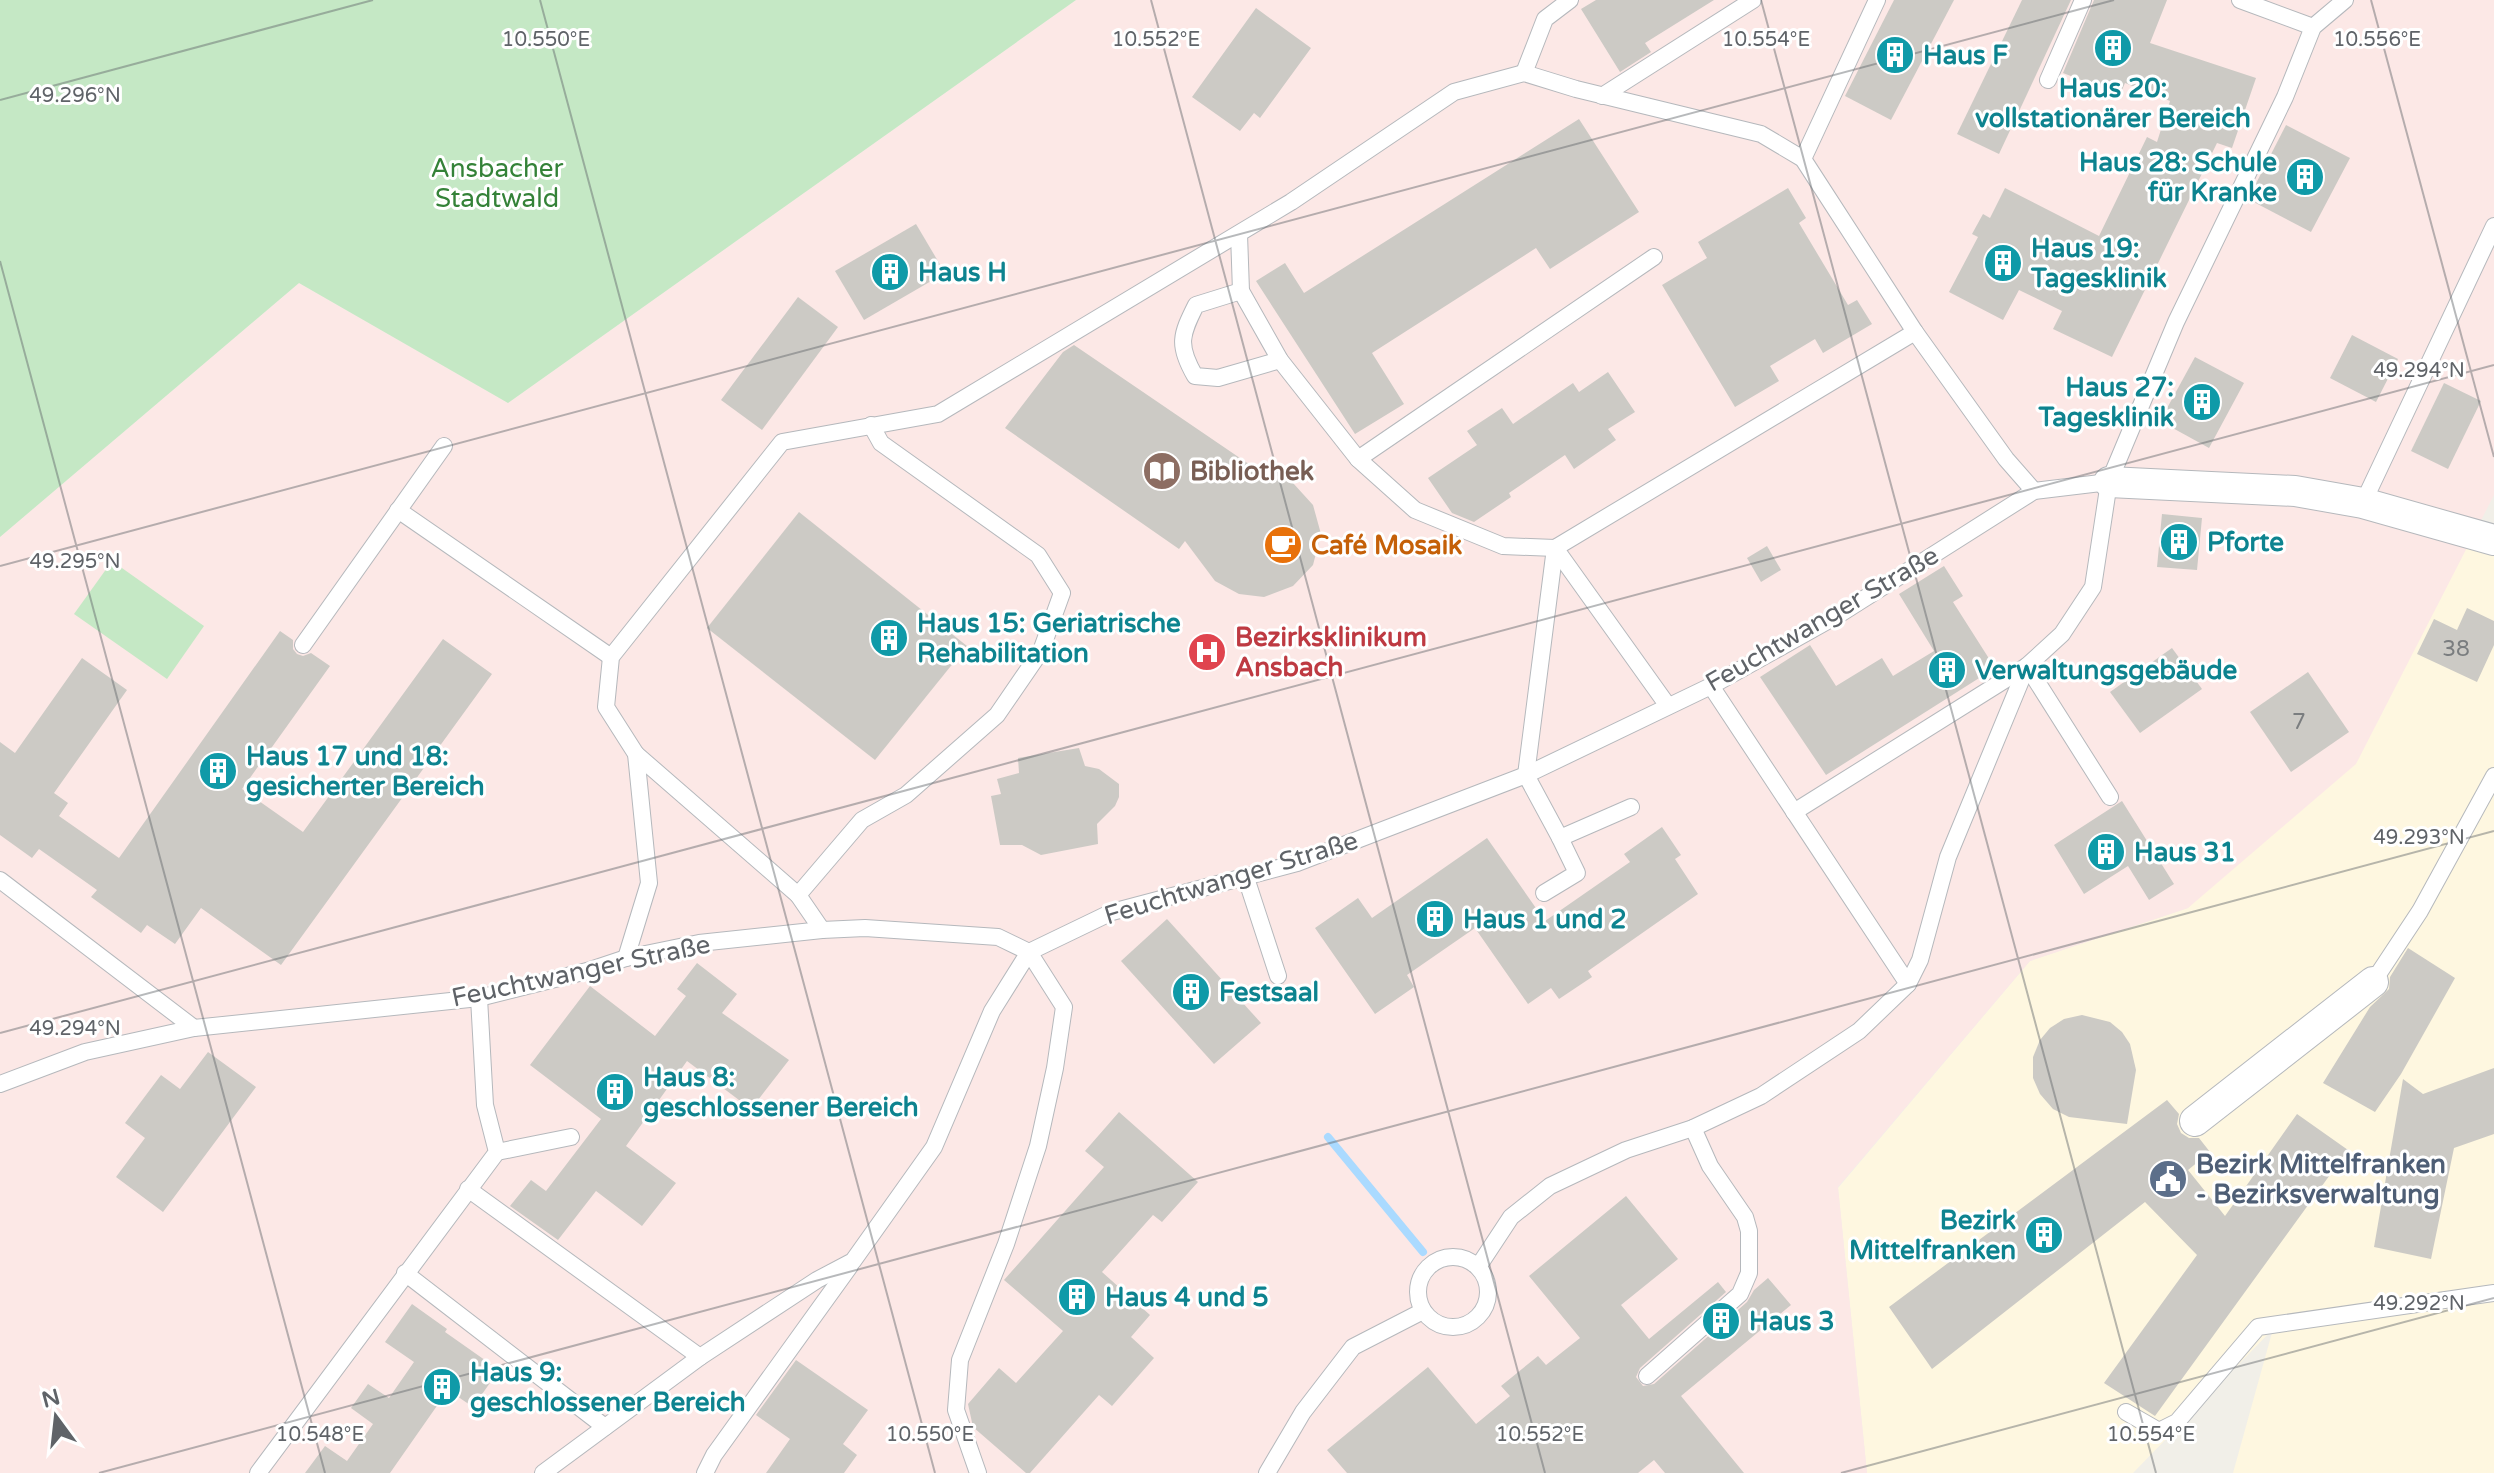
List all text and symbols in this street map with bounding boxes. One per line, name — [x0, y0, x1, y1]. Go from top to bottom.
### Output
building icon: Haus 20: vollstationärer Bereich — [2092, 27, 2134, 69]
text: 10.550°E — [502, 28, 590, 52]
text: 10.552°E — [1112, 28, 1200, 52]
text: 10.554°E — [1722, 28, 1810, 52]
text: 10.556°E — [2333, 28, 2421, 52]
building icon: Haus F — [1874, 34, 1916, 76]
place label: Haus F — [1923, 40, 2008, 71]
place label: Haus 20: vollstationärer Bereich — [1975, 73, 2251, 134]
text: 49.296°N — [29, 84, 121, 108]
place label: Haus 28: Schule für Kranke — [2079, 147, 2277, 208]
park label: Ansbacher Stadtwald — [431, 153, 564, 214]
building icon: Haus 28: Schule für Kranke — [2284, 156, 2326, 198]
place label: Haus 19: Tagesklinik — [2030, 233, 2167, 294]
building icon: Haus 19: Tagesklinik — [1982, 242, 2024, 284]
building icon: Haus H — [869, 251, 911, 293]
place label: Haus H — [918, 257, 1007, 288]
text: 49.294°N — [2373, 359, 2465, 383]
place label: Haus 27: Tagesklinik — [2037, 372, 2174, 433]
building icon: Haus 27: Tagesklinik — [2181, 381, 2223, 423]
library icon: Bibliothek — [1141, 450, 1183, 492]
place label: Bibliothek — [1190, 456, 1314, 487]
building icon: Pforte — [2158, 521, 2200, 563]
cafe icon: Café Mosaik — [1262, 524, 1304, 566]
place label: Pforte — [2207, 527, 2284, 558]
place label: Café Mosaik — [1311, 530, 1462, 561]
street label: Feuchtwanger Straße — [1700, 540, 1944, 698]
text: 49.295°N — [29, 550, 121, 574]
place label: Haus 15: Geriatrische Rehabilitation — [917, 608, 1181, 669]
building icon: Haus 15: Geriatrische Rehabilitation — [868, 617, 910, 659]
place label: Bezirksklinikum Ansbach — [1235, 622, 1427, 683]
hospital icon: Bezirksklinikum Ansbach — [1186, 631, 1228, 673]
house number: 38 — [2442, 636, 2470, 662]
building icon: Verwaltungsgebäude — [1926, 649, 1968, 691]
place label: Verwaltungsgebäude — [1975, 655, 2238, 686]
house number: 7 — [2292, 709, 2306, 735]
place label: Haus 17 und 18: gesicherter Bereich — [246, 741, 485, 802]
building icon: Haus 17 und 18: gesicherter Bereich — [197, 750, 239, 792]
street label: Feuchtwanger Straße — [1100, 825, 1362, 931]
text: 49.293°N — [2373, 826, 2465, 850]
building icon: Haus 31 — [2085, 831, 2127, 873]
place label: Haus 31 — [2134, 837, 2236, 868]
building icon: Haus 1 und 2 — [1414, 898, 1456, 940]
place label: Haus 1 und 2 — [1463, 904, 1626, 935]
street label: Feuchtwanger Straße — [449, 928, 713, 1014]
building icon: Festsaal — [1170, 971, 1212, 1013]
place label: Festsaal — [1219, 977, 1319, 1008]
text: 49.294°N — [29, 1017, 121, 1041]
place label: Haus 8: geschlossener Bereich — [643, 1062, 919, 1123]
building icon: Haus 8: geschlossener Bereich — [594, 1071, 636, 1113]
place label: Bezirk Mittelfranken - Bezirksverwaltung — [2196, 1149, 2446, 1210]
public building icon: Bezirk Mittelfranken - Bezirksverwaltung — [2147, 1158, 2189, 1200]
place label: Bezirk Mittelfranken — [1849, 1205, 2016, 1266]
building icon: Bezirk Mittelfranken — [2023, 1214, 2065, 1256]
building icon: Haus 4 und 5 — [1056, 1276, 1098, 1318]
place label: Haus 4 und 5 — [1105, 1282, 1268, 1313]
text: 49.292°N — [2373, 1292, 2465, 1316]
building icon: Haus 3 — [1700, 1300, 1742, 1342]
place label: Haus 3 — [1749, 1306, 1835, 1337]
place label: Haus 9: geschlossener Bereich — [470, 1357, 746, 1418]
building icon: Haus 9: geschlossener Bereich — [421, 1366, 463, 1408]
north arrow — [16, 1377, 96, 1457]
text: N — [39, 1384, 63, 1413]
text: 10.548°E — [276, 1423, 364, 1447]
text: 10.550°E — [886, 1423, 974, 1447]
text: 10.552°E — [1496, 1423, 1584, 1447]
text: 10.554°E — [2107, 1423, 2195, 1447]

